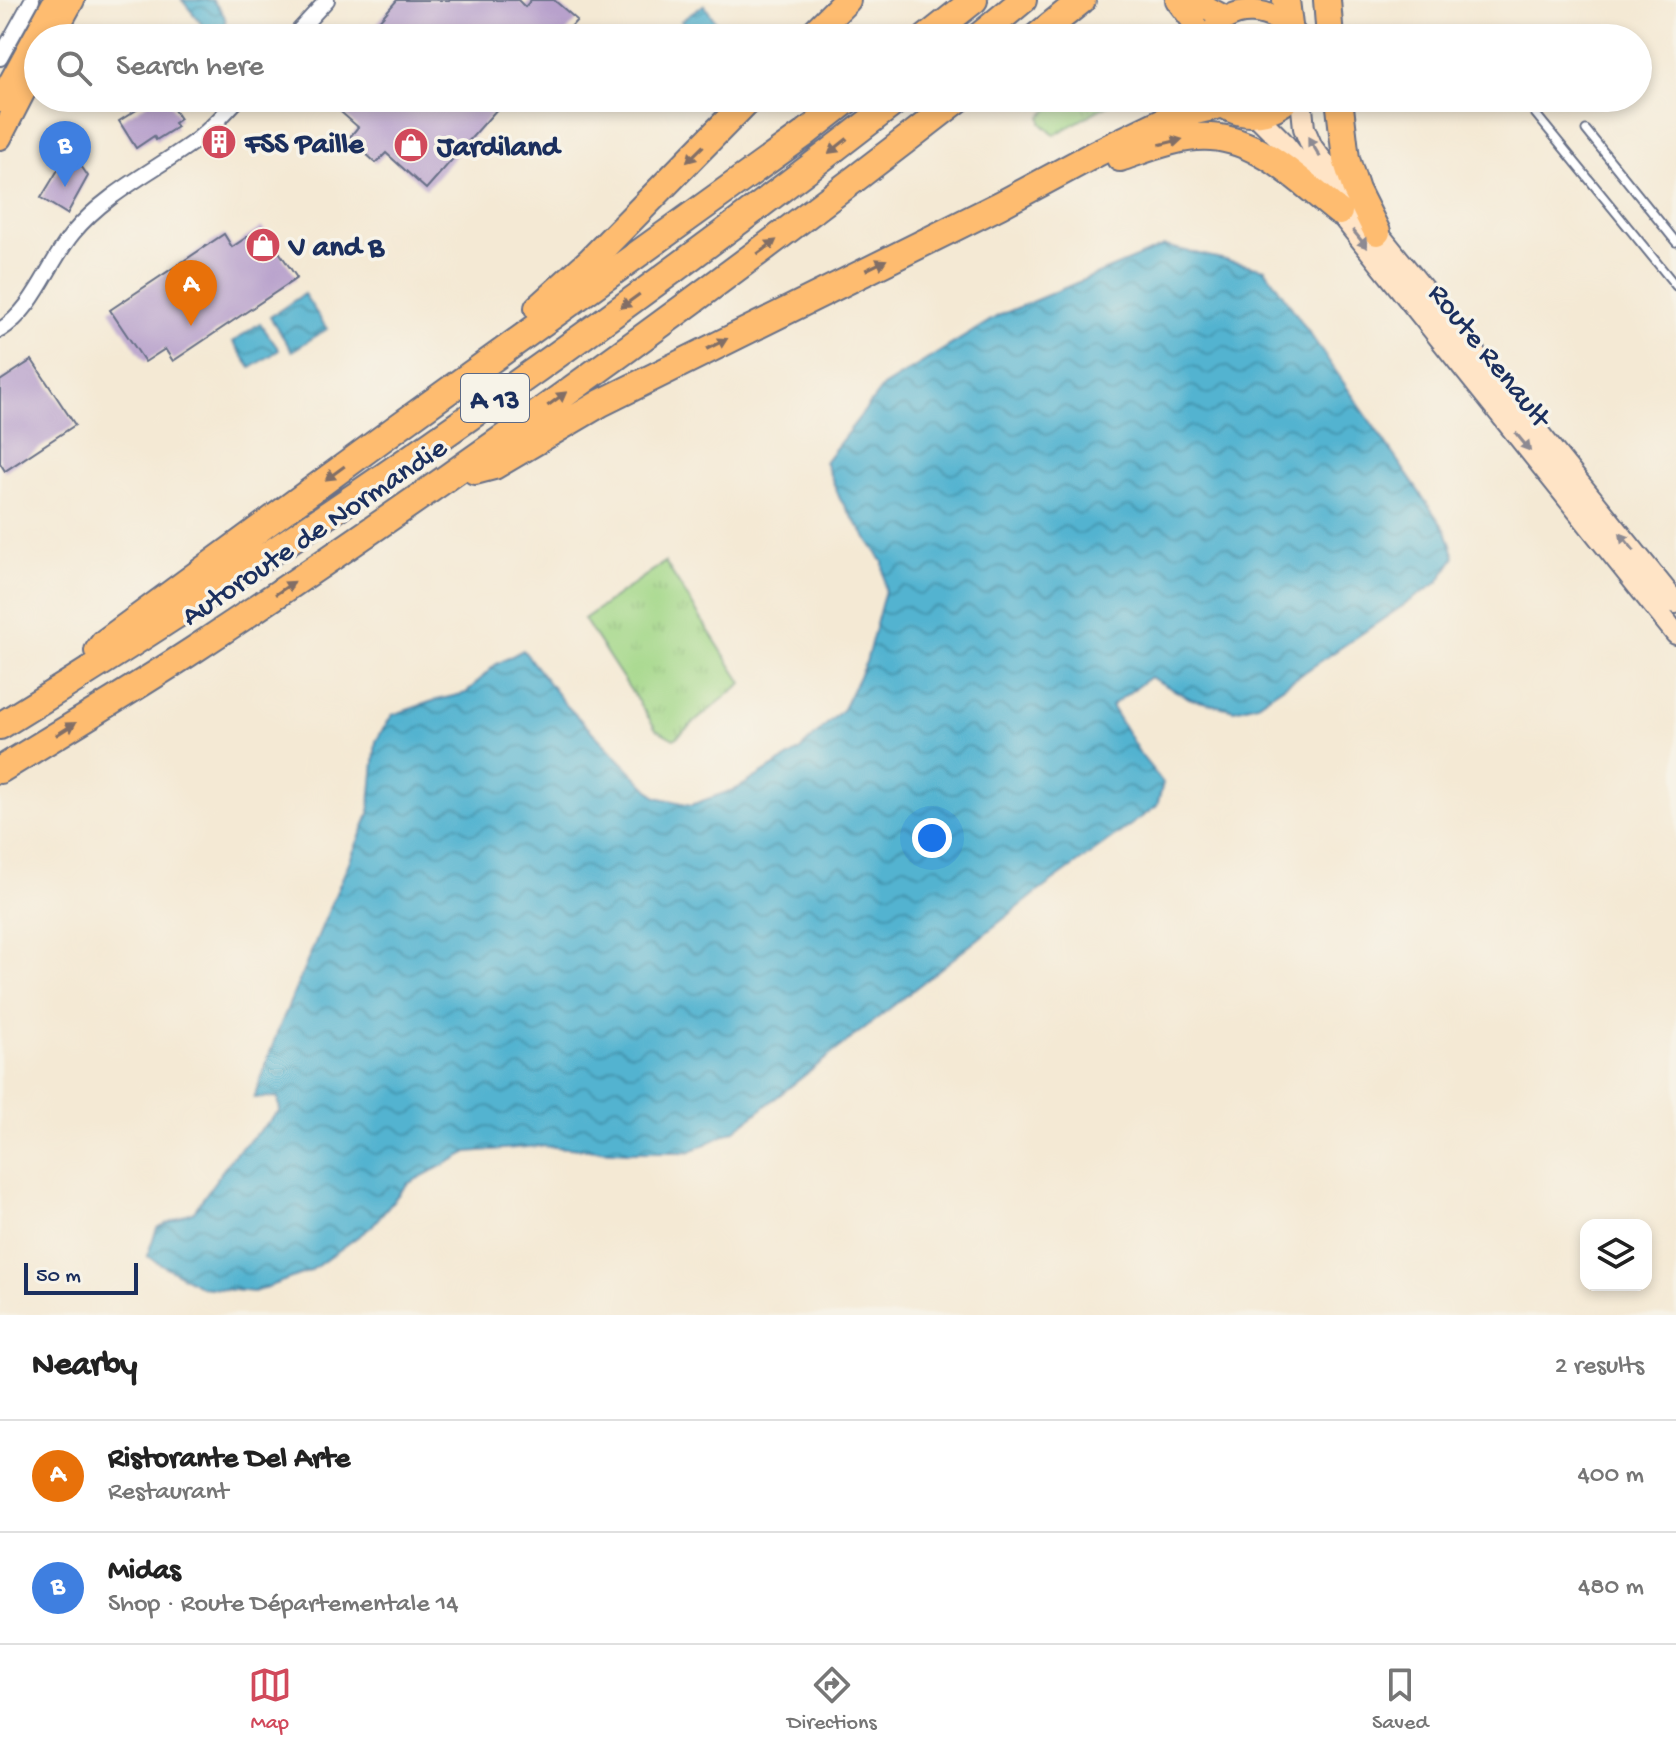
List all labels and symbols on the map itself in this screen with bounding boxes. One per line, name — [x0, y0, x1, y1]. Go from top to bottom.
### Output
pin: B — [39, 121, 91, 187]
building icon: FSS Paille — [200, 123, 238, 161]
shop icon: Jardiland — [392, 126, 430, 164]
place label: FSS Paille — [244, 129, 365, 164]
place label: Jardiland — [436, 132, 563, 167]
one-way arrow — [1159, 135, 1184, 148]
one-way arrow — [1307, 135, 1322, 158]
one-way arrow — [828, 137, 848, 153]
one-way arrow — [687, 144, 705, 163]
shop icon: V and B — [244, 226, 282, 264]
one-way arrow — [1352, 229, 1368, 249]
place label: V and B — [287, 232, 385, 267]
one-way arrow — [757, 240, 778, 255]
one-way arrow — [864, 258, 887, 272]
pin: A — [165, 260, 217, 326]
street label: Route Renault — [1419, 278, 1558, 438]
one-way arrow — [619, 293, 640, 309]
one-way arrow — [706, 337, 729, 350]
road number: A 13 — [461, 374, 529, 422]
one-way arrow — [546, 392, 567, 407]
street label: Autoroute de Normandie — [176, 432, 455, 636]
one-way arrow — [1514, 432, 1530, 452]
one-way arrow — [324, 465, 346, 481]
one-way arrow — [1619, 532, 1636, 552]
one-way arrow — [274, 581, 295, 596]
one-way arrow — [55, 723, 77, 737]
your location — [912, 818, 952, 858]
scale bar — [24, 1259, 138, 1295]

